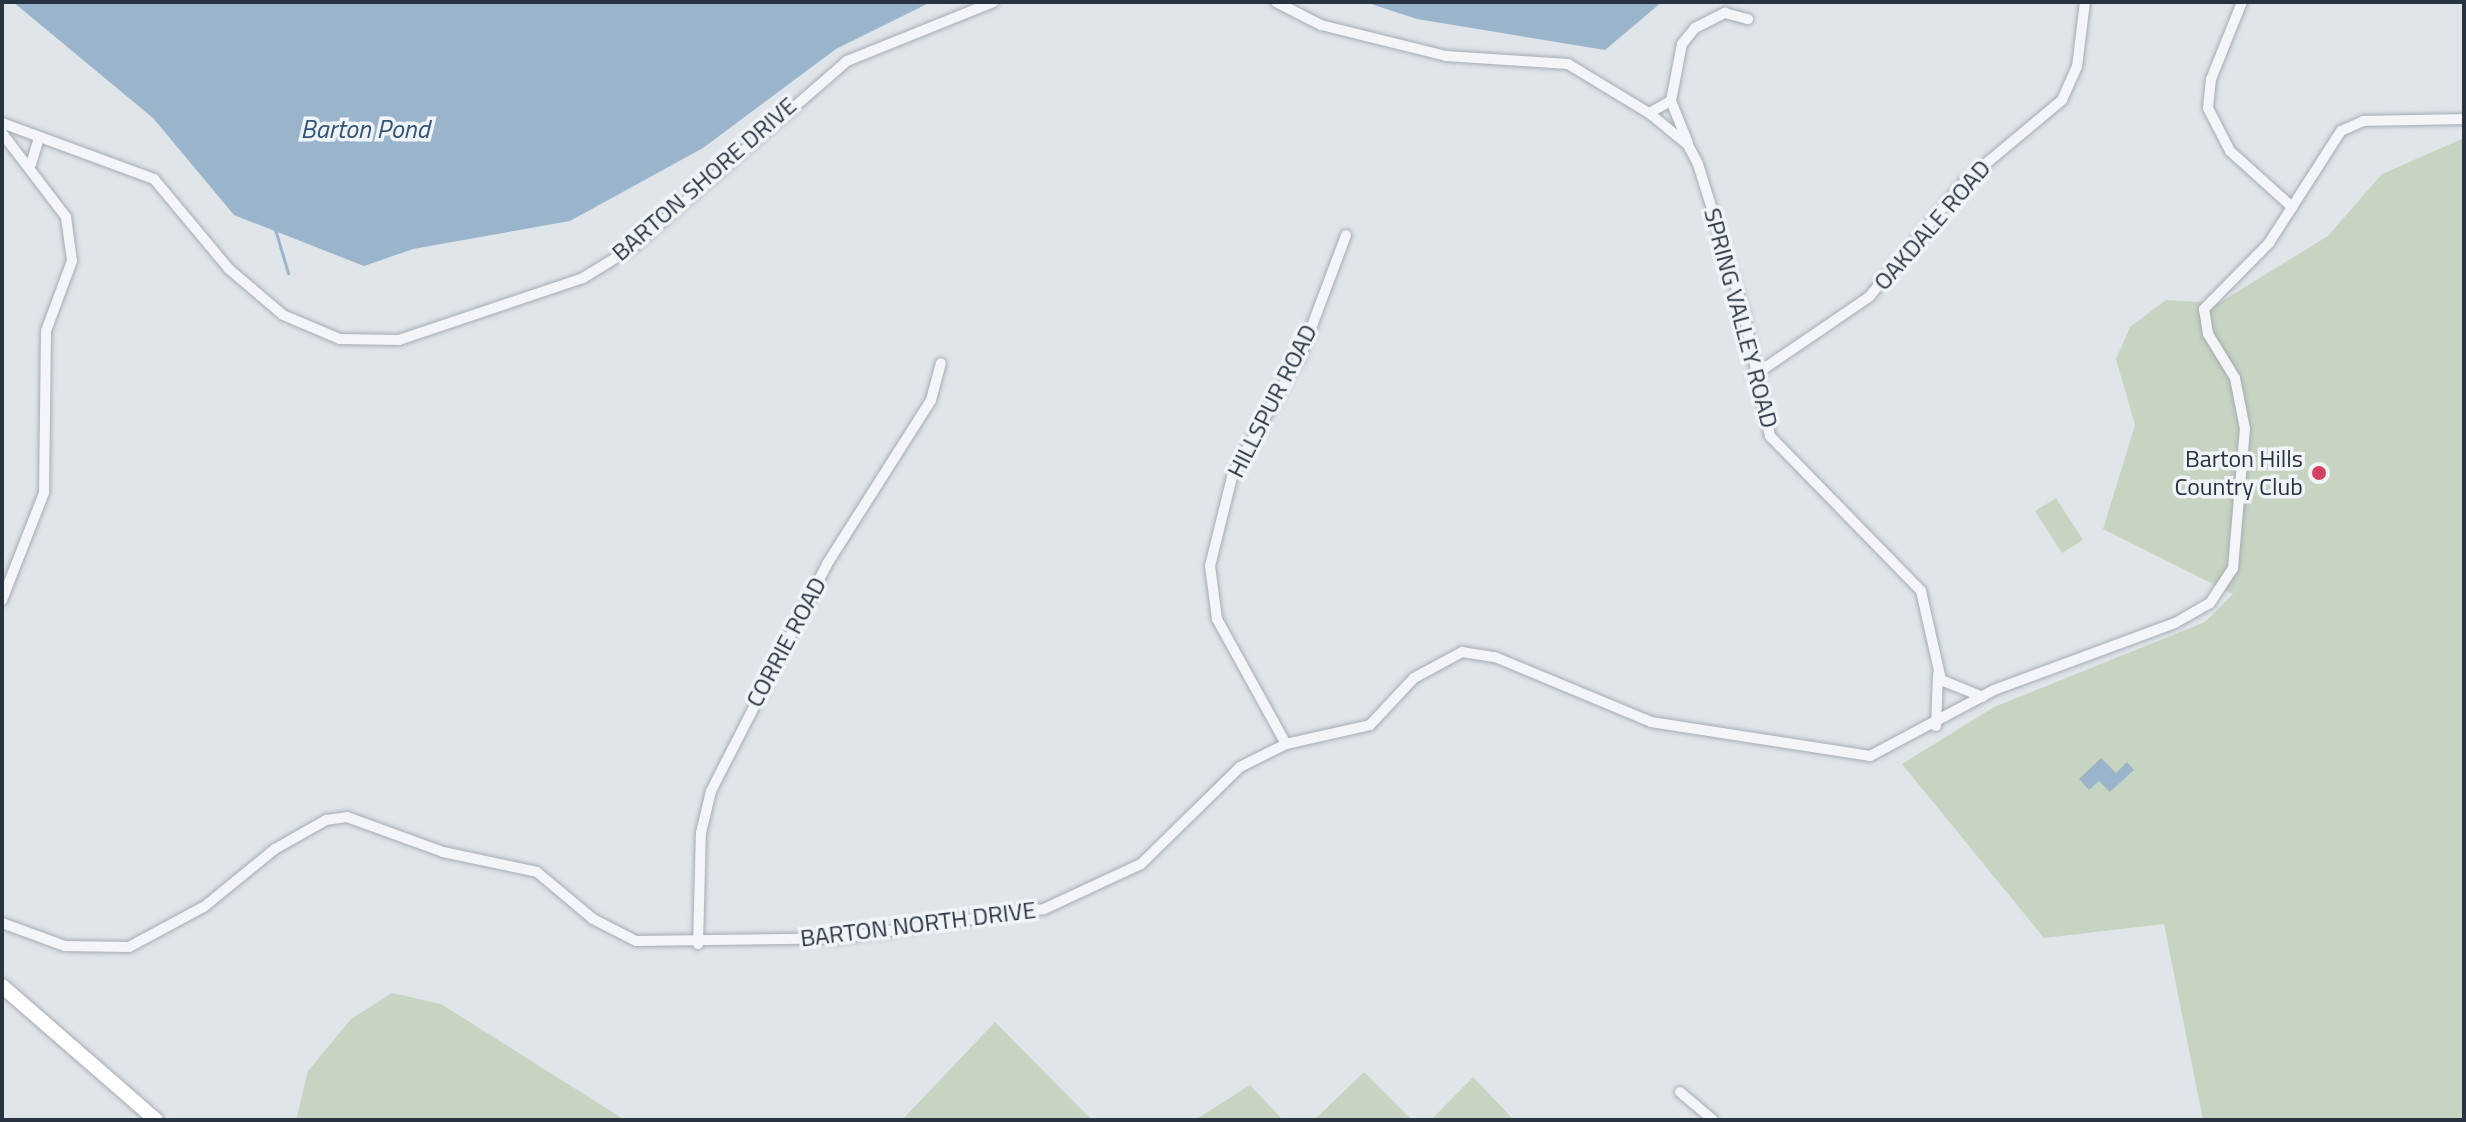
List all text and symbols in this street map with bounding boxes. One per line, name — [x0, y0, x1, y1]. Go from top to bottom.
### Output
street label: BARTON SHORE DRIVE — [606, 91, 802, 267]
water label: Barton Pond — [300, 113, 430, 145]
street label: OAKDALE ROAD — [1868, 154, 1996, 296]
street label: SPRING VALLEY ROAD — [1698, 205, 1784, 431]
street label: HILLSPUR ROAD — [1221, 320, 1323, 482]
place label: Barton Hills Country Club — [2174, 445, 2303, 501]
marker: Barton Hills Country Club — [2310, 464, 2328, 482]
street label: CORRIE ROAD — [740, 572, 832, 712]
street label: BARTON NORTH DRIVE — [799, 895, 1037, 953]

